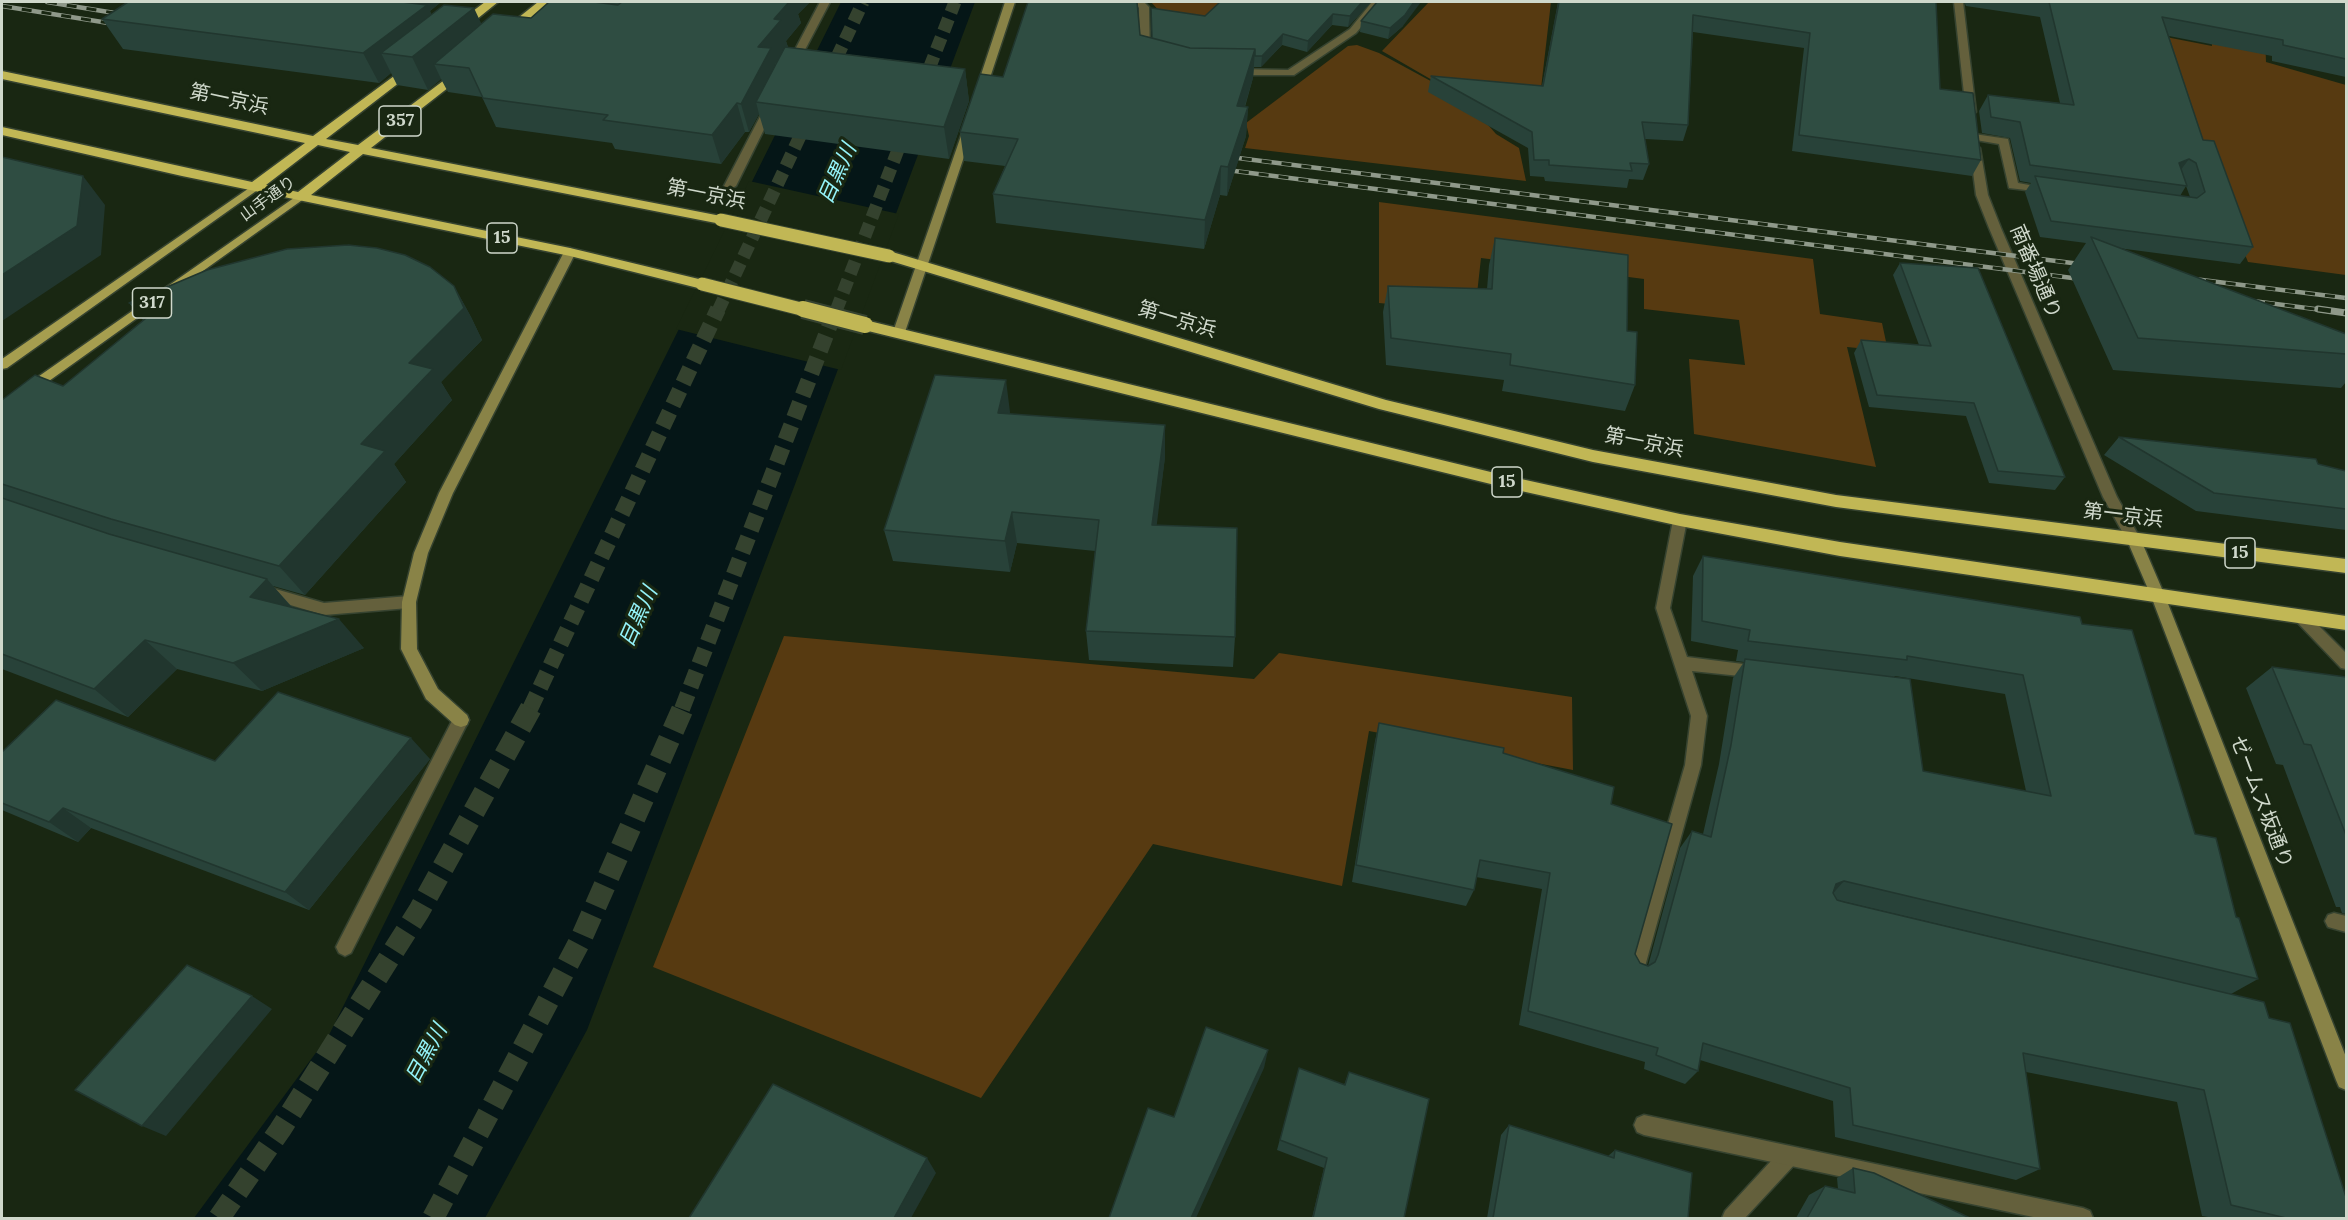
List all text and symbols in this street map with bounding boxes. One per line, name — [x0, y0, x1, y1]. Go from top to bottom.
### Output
street label: 第一京浜 — [187, 80, 271, 120]
road number: 357 — [379, 106, 421, 136]
water label: 目黒川 — [814, 140, 862, 208]
street label: 山手通り — [236, 172, 300, 226]
street label: 第一京浜 — [664, 176, 748, 214]
street label: 南番場通り — [2004, 221, 2066, 323]
road number: 15 — [487, 223, 517, 253]
road number: 317 — [132, 288, 172, 318]
street label: 第一京浜 — [1135, 297, 1219, 343]
street label: 第一京浜 — [1602, 424, 1686, 462]
road number: 15 — [1492, 467, 1522, 497]
street label: 第一京浜 — [2082, 499, 2164, 533]
road number: 15 — [2225, 538, 2255, 568]
water label: 目黒川 — [615, 583, 663, 651]
street label: ゼームス坂通り — [2225, 732, 2297, 872]
water label: 目黒川 — [401, 1020, 453, 1088]

